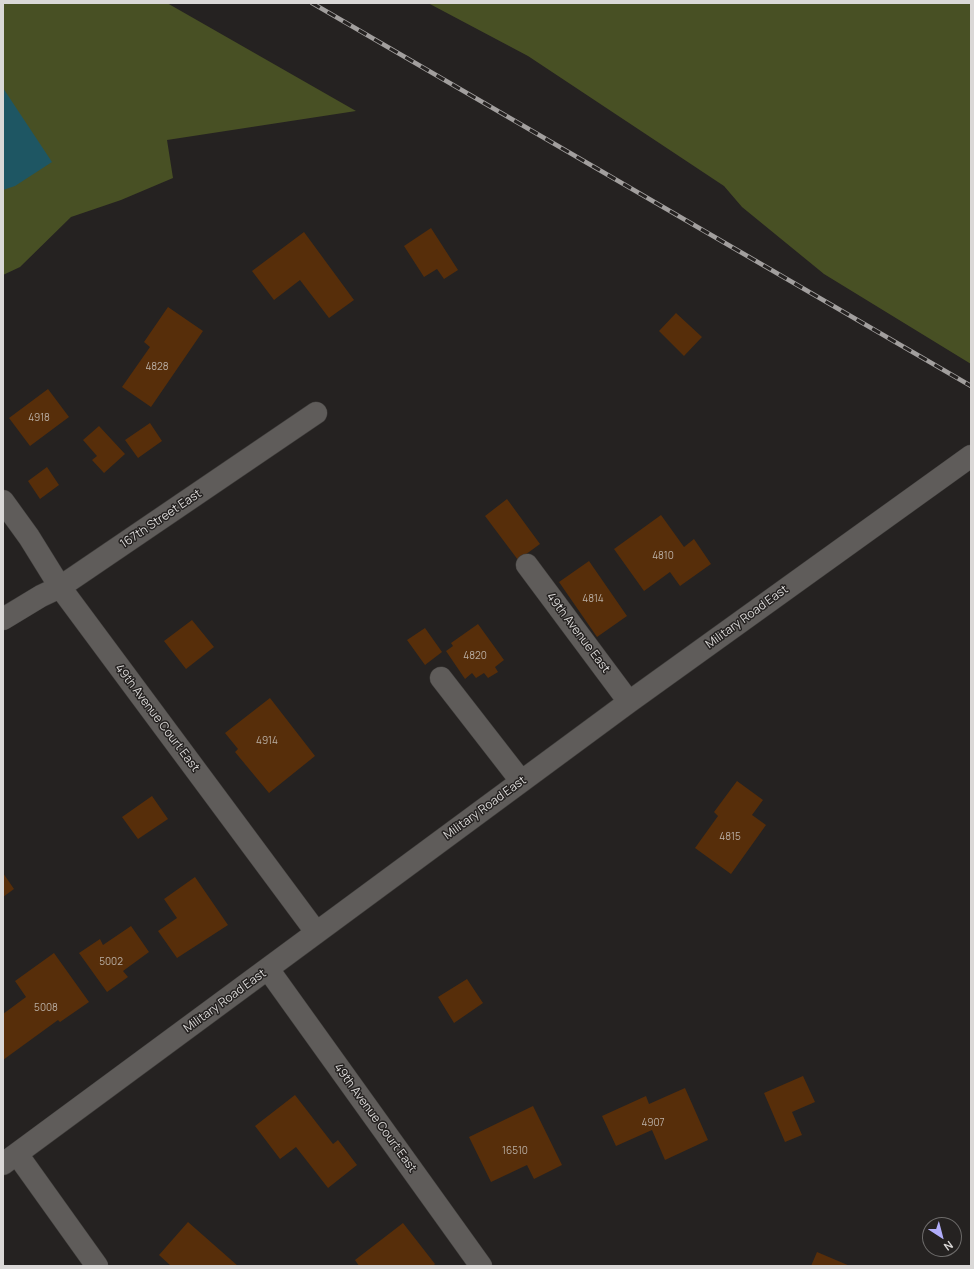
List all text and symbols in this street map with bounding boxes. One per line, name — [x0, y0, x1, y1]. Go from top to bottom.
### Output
house number: 4828 — [145, 361, 169, 373]
house number: 4918 — [28, 412, 50, 424]
street label: 167th Street East — [118, 487, 204, 551]
house number: 4810 — [652, 550, 674, 562]
street label: Military Road East — [703, 582, 791, 652]
street label: 49th Avenue East — [543, 590, 613, 676]
house number: 4814 — [582, 593, 604, 605]
house number: 4820 — [463, 650, 487, 662]
street label: 49th Avenue Court East — [112, 661, 202, 775]
house number: 4914 — [256, 735, 278, 747]
street label: Military Road East — [441, 773, 529, 843]
house number: 4815 — [719, 831, 741, 843]
house number: 5002 — [99, 956, 123, 968]
street label: Military Road East — [181, 966, 269, 1036]
house number: 5008 — [34, 1002, 58, 1014]
street label: 49th Avenue Court East — [331, 1061, 419, 1175]
house number: 4907 — [641, 1117, 665, 1129]
house number: 16510 — [502, 1145, 528, 1157]
north arrow — [922, 1217, 962, 1257]
text: N — [941, 1238, 956, 1255]

